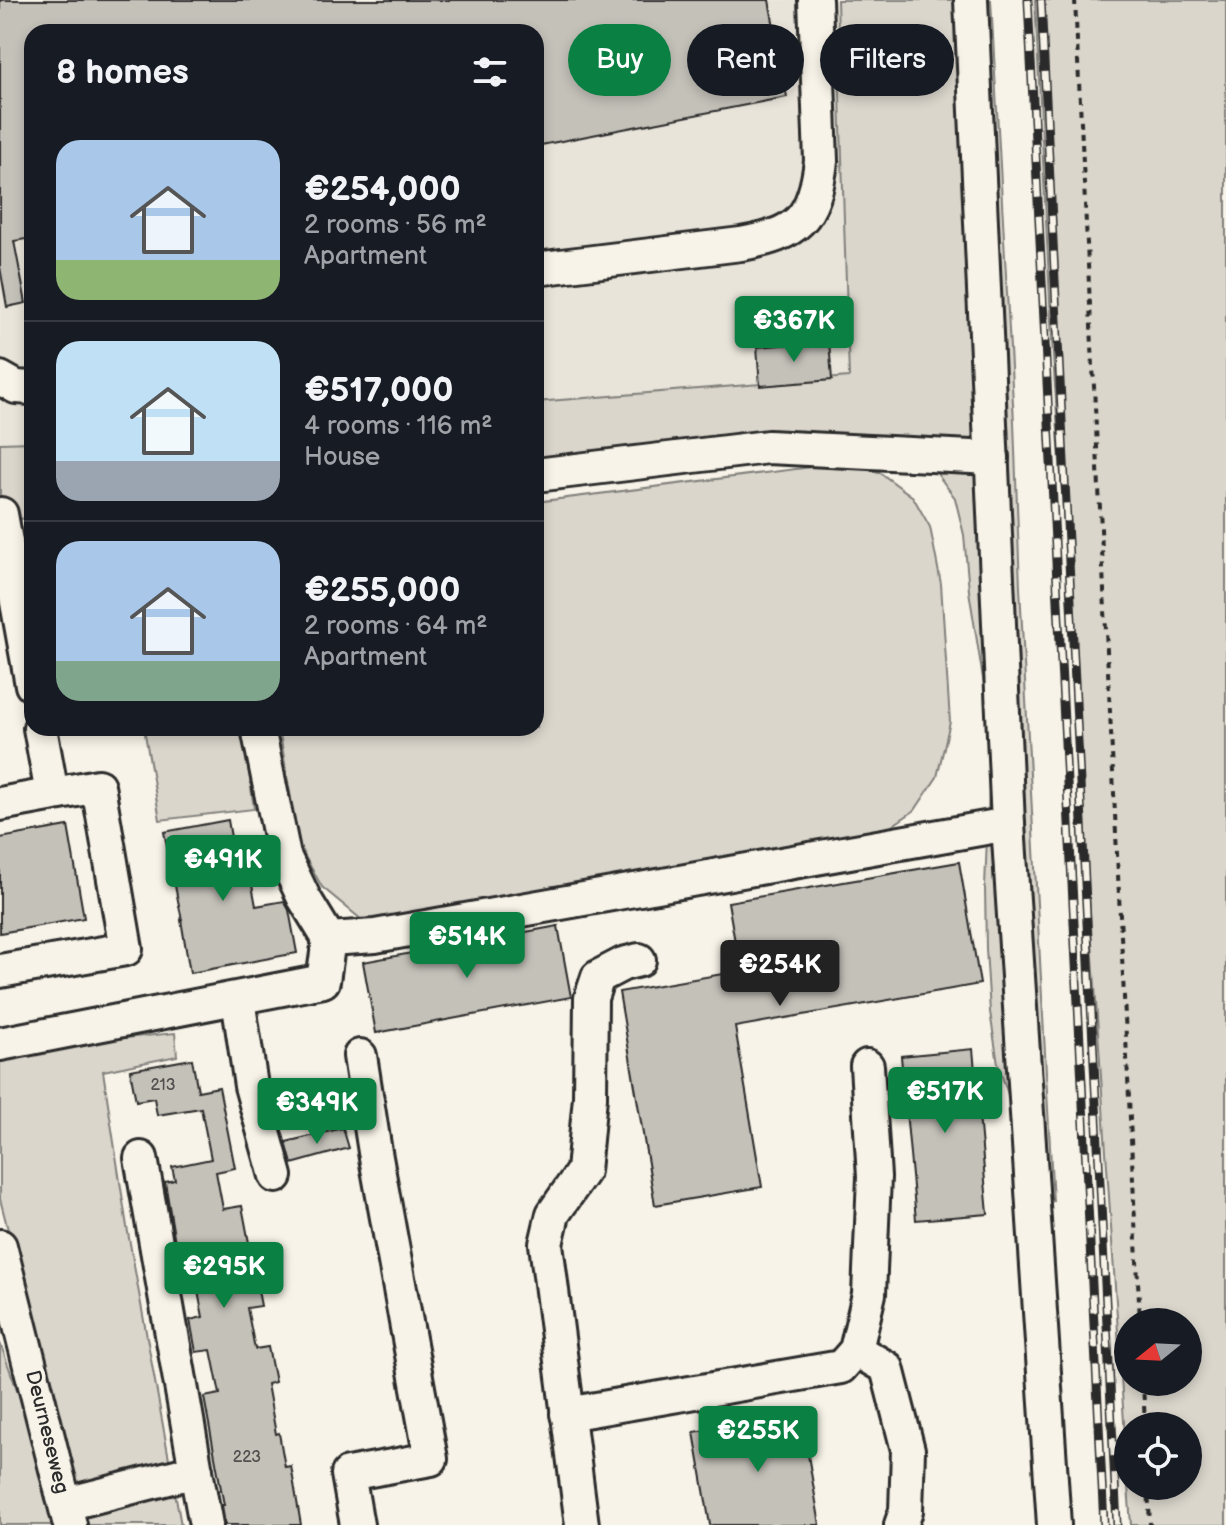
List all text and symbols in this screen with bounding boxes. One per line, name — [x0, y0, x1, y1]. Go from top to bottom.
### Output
chip: Buy — [568, 24, 671, 96]
chip: Rent — [687, 24, 804, 96]
chip: Filters — [820, 24, 954, 96]
icon: filters — [468, 50, 512, 94]
text: 8 homes — [56, 52, 189, 93]
text: €254,000 — [304, 169, 461, 210]
icon: home — [120, 172, 216, 268]
text: 2 rooms · 56 m² — [304, 210, 487, 241]
text: Apartment — [304, 241, 427, 272]
pin: €367K — [738, 296, 850, 364]
text: €367K — [753, 306, 835, 337]
text: €517,000 — [304, 370, 453, 411]
icon: home — [120, 373, 216, 469]
text: 4 rooms · 116 m² — [304, 411, 492, 442]
text: House — [304, 442, 380, 473]
text: €255,000 — [304, 570, 460, 611]
icon: home — [120, 573, 216, 669]
text: 2 rooms · 64 m² — [304, 611, 488, 642]
text: Apartment — [304, 642, 427, 673]
pin: €491K — [167, 835, 279, 903]
text: €491K — [184, 845, 262, 876]
pin: €514K — [411, 912, 523, 980]
text: €514K — [428, 922, 506, 953]
pin: €254K — [724, 940, 836, 1008]
text: €254K — [738, 950, 822, 981]
pin: €517K — [889, 1067, 1001, 1135]
house number: 213 — [150, 1076, 176, 1095]
text: €517K — [906, 1077, 984, 1108]
pin: €349K — [261, 1078, 373, 1146]
text: €349K — [275, 1088, 359, 1119]
pin: €295K — [168, 1242, 280, 1310]
text: €295K — [182, 1252, 266, 1283]
north arrow — [1114, 1308, 1202, 1396]
map controls — [1114, 1308, 1202, 1500]
street label: Deurneseweg — [20, 1368, 74, 1496]
pin: €255K — [702, 1406, 814, 1474]
button: locate — [1114, 1412, 1202, 1500]
text: €255K — [717, 1416, 799, 1447]
house number: 223 — [233, 1448, 261, 1467]

